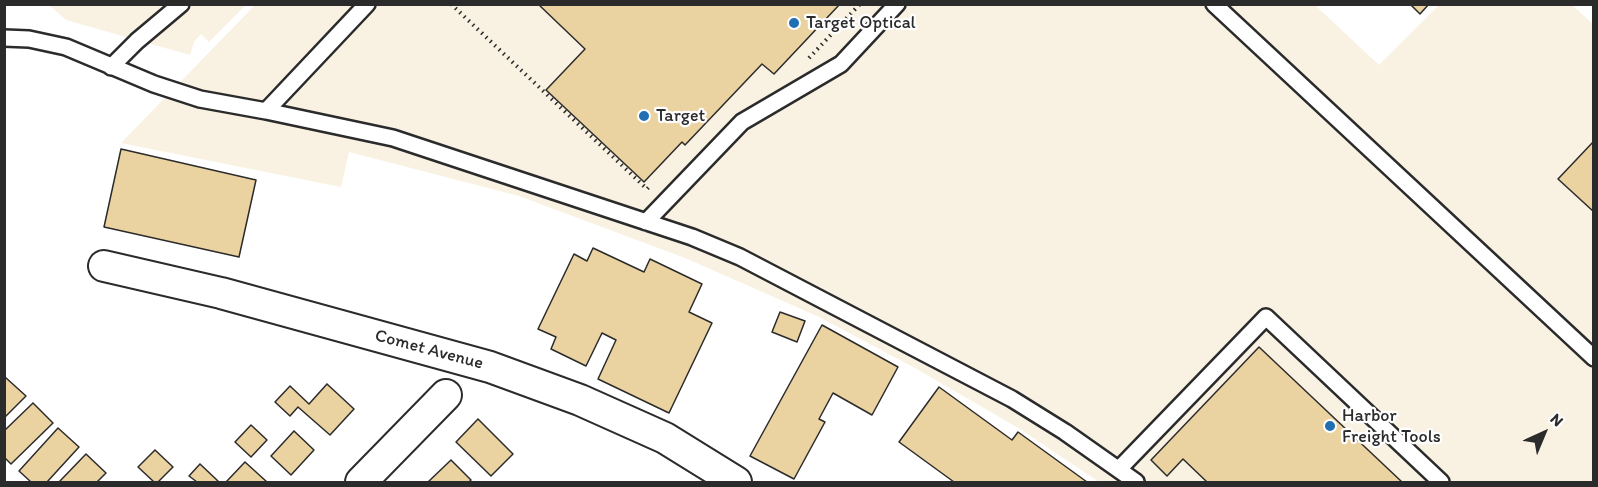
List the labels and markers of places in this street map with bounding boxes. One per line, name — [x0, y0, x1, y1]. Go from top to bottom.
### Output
place label: Target Optical — [806, 12, 916, 34]
marker: Target Optical — [787, 16, 801, 30]
place label: Target — [656, 105, 705, 127]
marker: Target — [637, 109, 651, 123]
place label: Harbor Freight Tools — [1342, 405, 1441, 448]
marker: Harbor Freight Tools — [1323, 419, 1337, 433]

